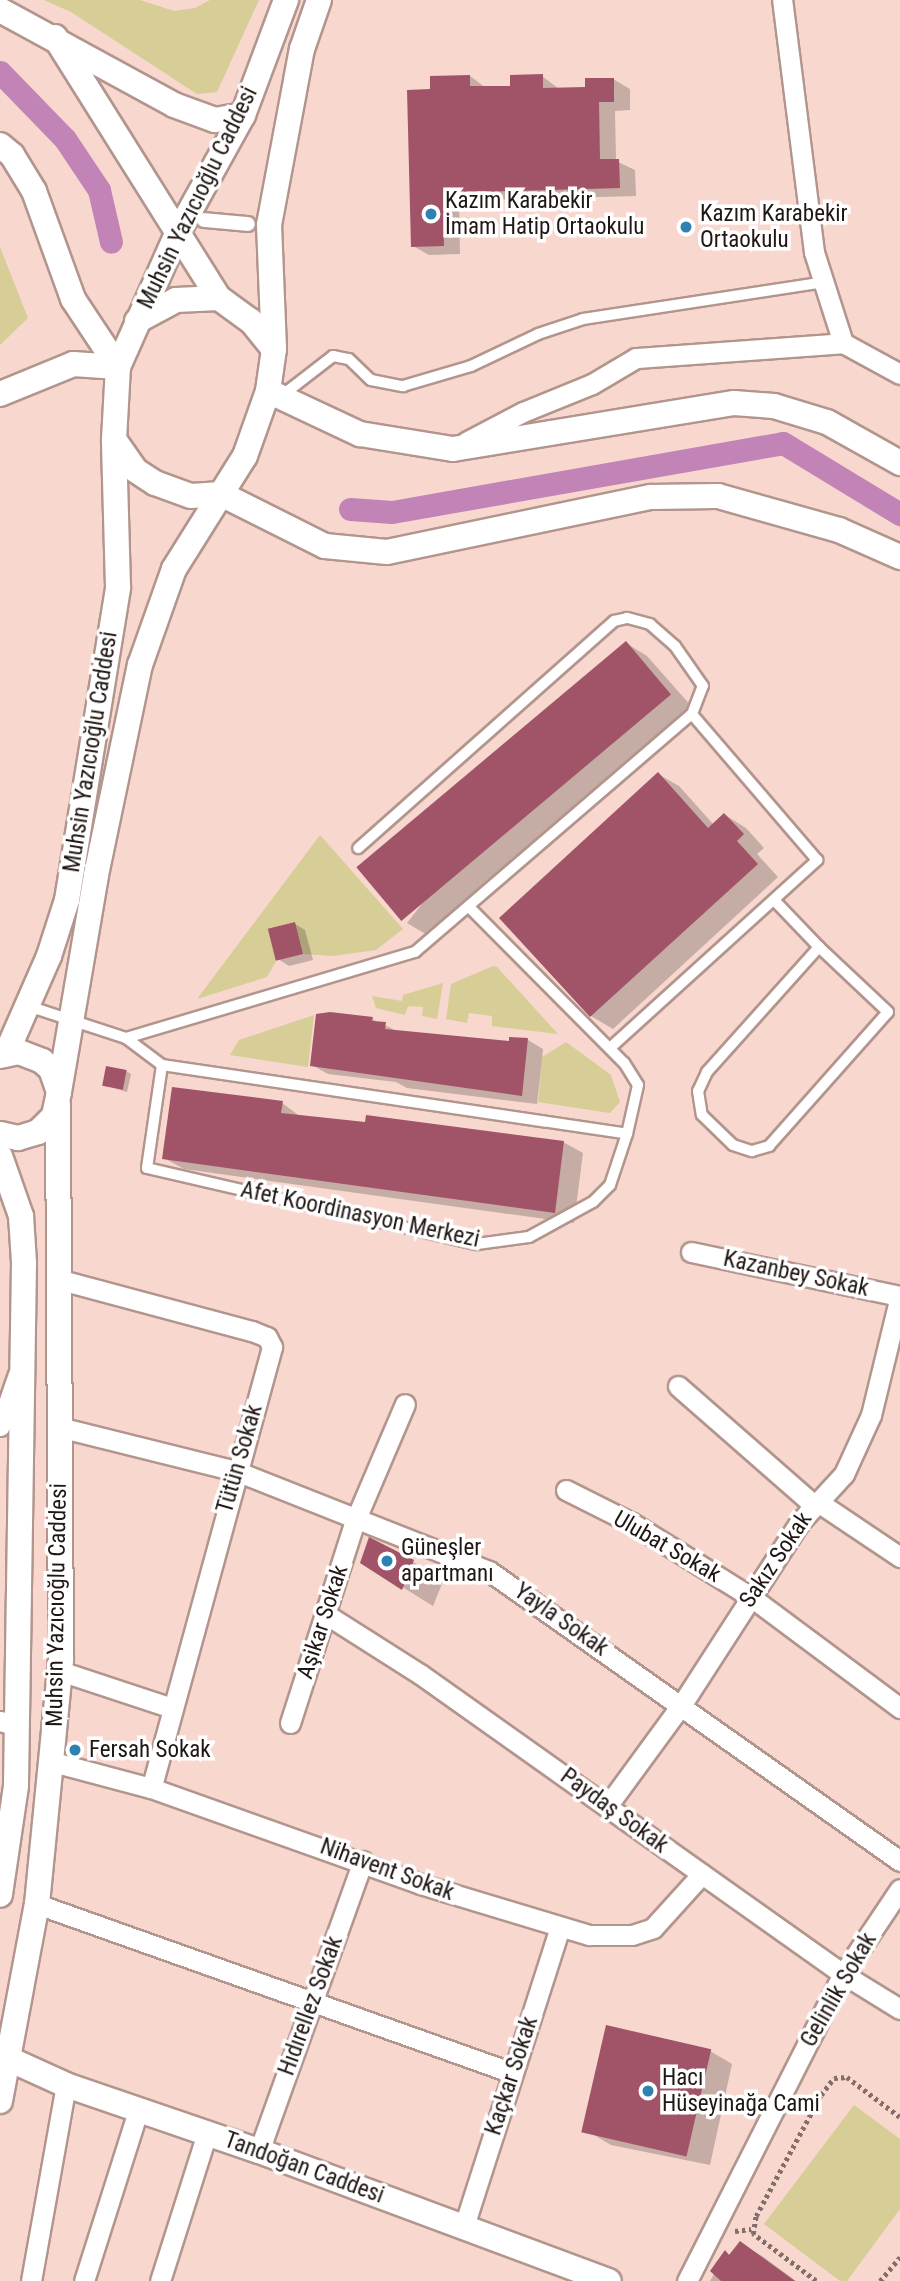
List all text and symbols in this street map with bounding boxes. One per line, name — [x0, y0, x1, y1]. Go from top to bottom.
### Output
street label: Muhsin Yazıcıoğlu Caddesi — [132, 82, 264, 314]
place label: Kazım Karabekir İmam Hatip Ortaokulu — [445, 187, 644, 241]
place label: Kazım Karabekir Ortaokulu — [700, 200, 848, 254]
marker: Kazım Karabekir İmam Hatip Ortaokulu — [423, 206, 439, 222]
marker: Kazım Karabekir Ortaokulu — [678, 219, 694, 235]
street label: Muhsin Yazıcıoğlu Caddesi — [58, 630, 124, 874]
street label: Afet Koordinasyon Merkezi — [238, 1176, 482, 1254]
street label: Kazanbey Sokak — [721, 1245, 871, 1303]
street label: Tütün Sokak — [211, 1402, 269, 1516]
street label: Muhsin Yazıcıoğlu Caddesi — [41, 1483, 73, 1727]
street label: Ulubat Sokak — [609, 1505, 725, 1589]
street label: Sakız Sokak — [734, 1507, 818, 1613]
place label: Güneşler apartmanı — [401, 1534, 494, 1588]
marker: Güneşler apartmanı — [379, 1553, 395, 1569]
street label: Aşikar Sokak — [292, 1562, 354, 1682]
street label: Yayla Sokak — [509, 1578, 613, 1662]
place label: Fersah Sokak — [89, 1736, 211, 1764]
marker: Fersah Sokak — [67, 1742, 83, 1758]
street label: Paydaş Sokak — [555, 1763, 673, 1859]
street label: Nihavent Sokak — [316, 1833, 458, 1907]
street label: Gelinlik Sokak — [795, 1928, 883, 2052]
street label: Hıdırellez Sokak — [273, 1933, 349, 2079]
street label: Kaçkar Sokak — [480, 2013, 544, 2139]
place label: Hacı Hüseyinağa Cami — [662, 2064, 820, 2118]
marker: Hacı Hüseyinağa Cami — [640, 2083, 656, 2099]
street label: Tandoğan Caddesi — [220, 2126, 388, 2210]

